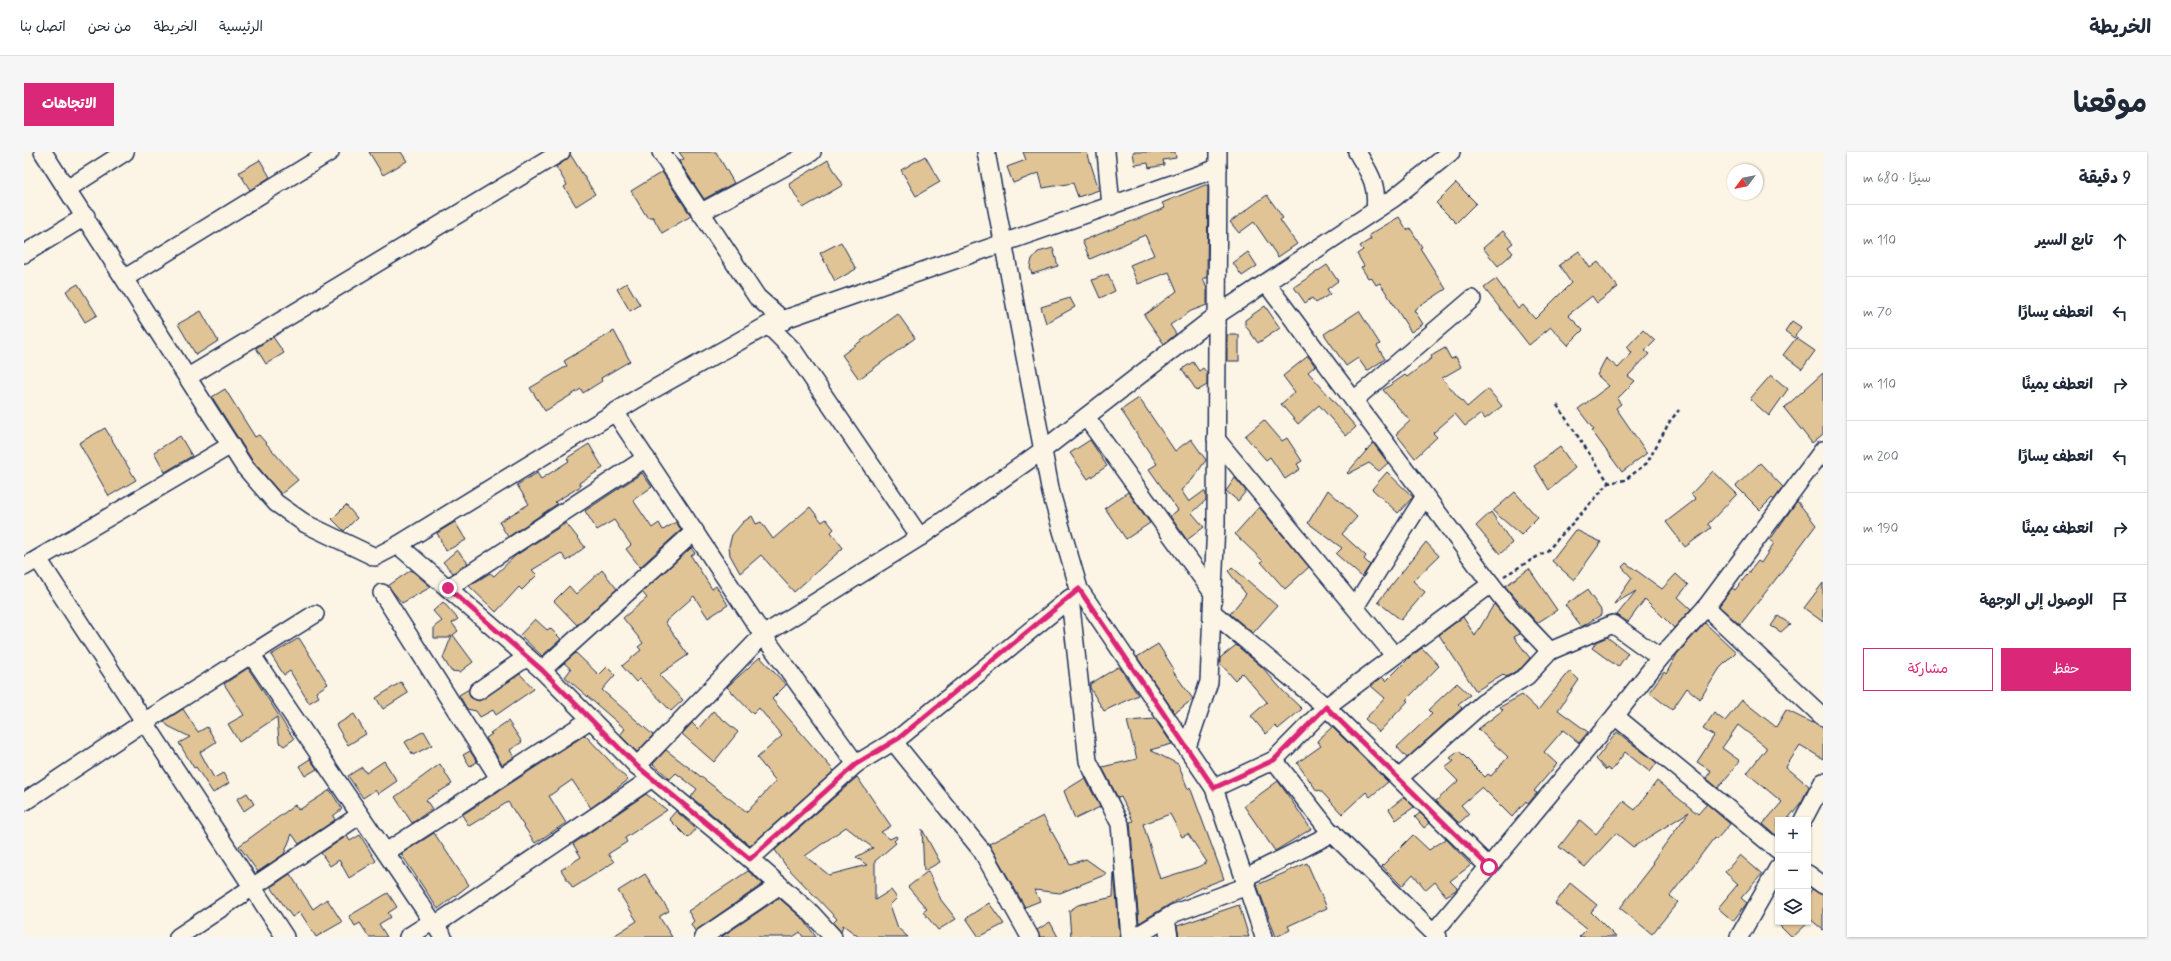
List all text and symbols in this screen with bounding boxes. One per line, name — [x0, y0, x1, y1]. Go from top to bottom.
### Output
text: الخريطة — [2089, 15, 2151, 40]
text: اتصل بنا — [20, 18, 66, 36]
text: من نحن — [88, 18, 131, 36]
text: الخريطة — [153, 18, 197, 36]
text: الرئيسية — [219, 18, 263, 36]
button: الاتجاهات — [24, 83, 114, 126]
text: موقعنا — [2073, 86, 2147, 123]
north arrow — [1727, 164, 1763, 200]
text: 9 دقيقة — [2079, 167, 2131, 189]
text: سيرًا · 680 m — [1863, 170, 1931, 187]
icon: ahead — [2109, 230, 2131, 252]
text: تابع السير — [2035, 231, 2093, 251]
text: 110 m — [1863, 232, 1896, 249]
icon: left — [2109, 302, 2131, 324]
text: انعطف يسارًا — [2018, 303, 2093, 323]
text: 70 m — [1863, 304, 1892, 321]
icon: right — [2109, 374, 2131, 396]
text: انعطف يمينًا — [2022, 375, 2093, 395]
text: 110 m — [1863, 376, 1896, 393]
icon: left — [2109, 446, 2131, 468]
text: انعطف يسارًا — [2018, 447, 2093, 467]
text: 200 m — [1863, 448, 1899, 465]
icon: right — [2109, 518, 2131, 540]
text: انعطف يمينًا — [2022, 519, 2093, 539]
text: 190 m — [1863, 520, 1898, 537]
route end — [439, 579, 457, 597]
icon: arrive — [2109, 590, 2131, 612]
text: الوصول إلى الوجهة — [1979, 591, 2093, 611]
button: مشاركة — [1863, 648, 1993, 691]
button: حفظ — [2001, 648, 2131, 691]
map controls — [1775, 817, 1811, 925]
button: + — [1775, 817, 1811, 853]
button: − — [1775, 853, 1811, 889]
route start — [1480, 858, 1498, 876]
button: layers — [1775, 889, 1811, 925]

